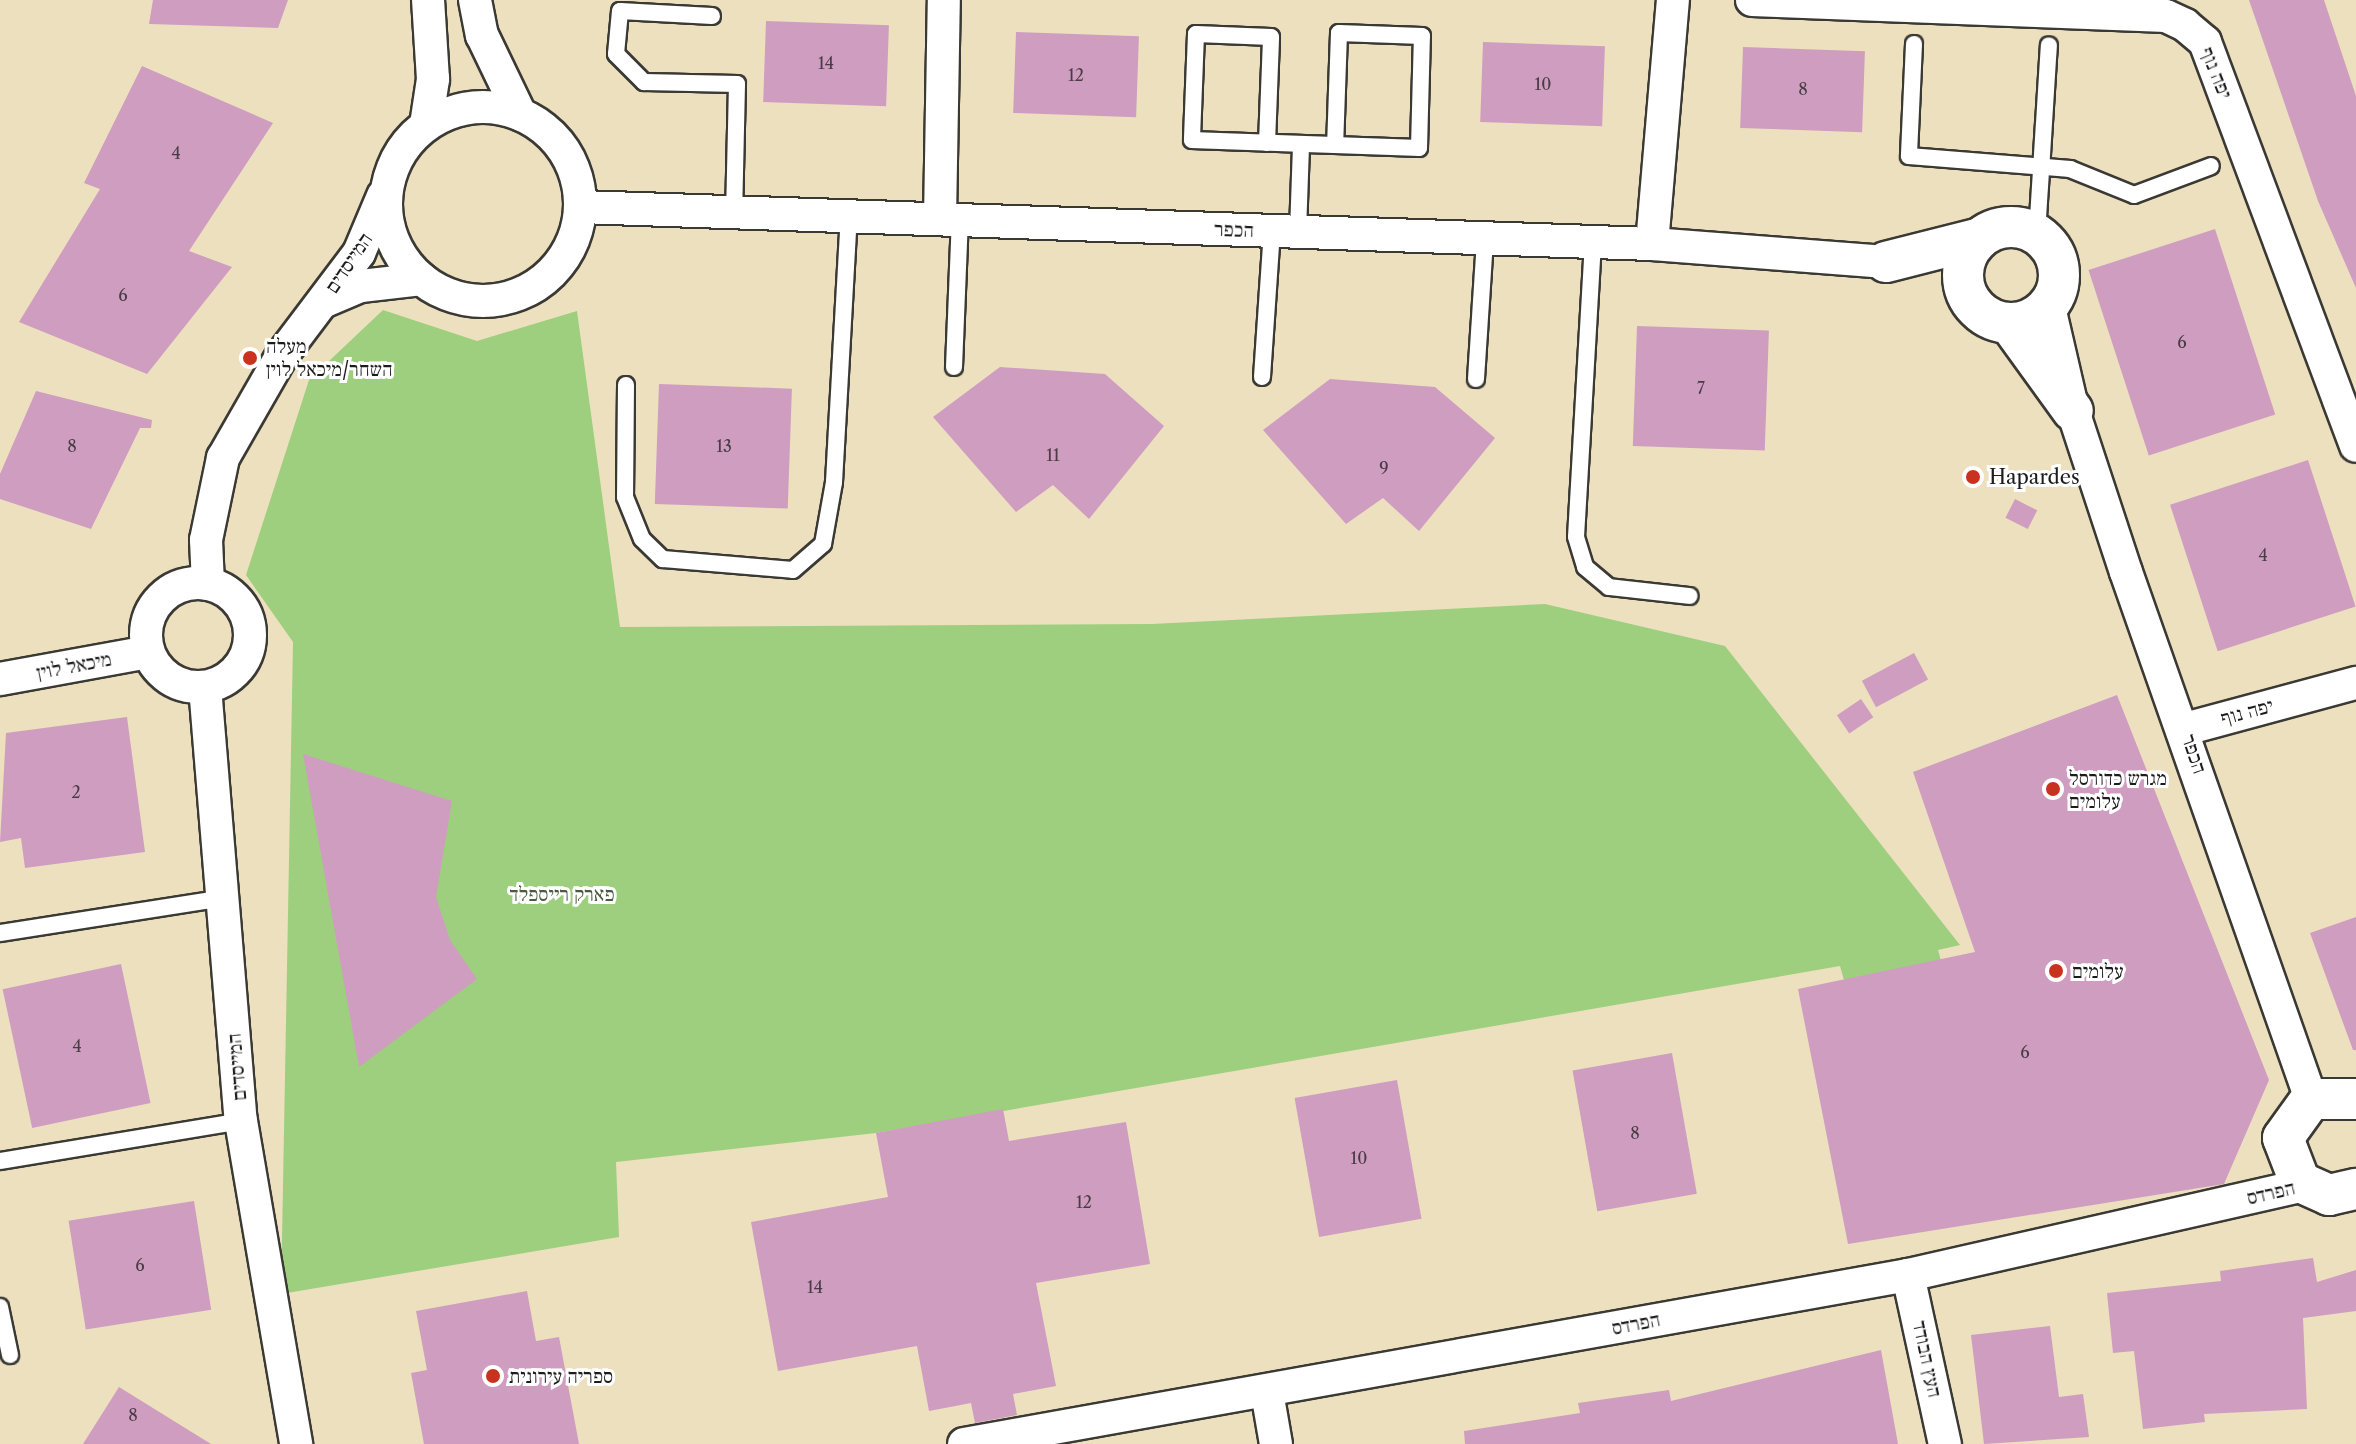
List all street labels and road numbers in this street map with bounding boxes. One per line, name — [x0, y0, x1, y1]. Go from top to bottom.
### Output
street label: יפה נוף — [2195, 44, 2237, 102]
street label: הכפר — [1214, 217, 1254, 243]
street label: המייסדים — [320, 228, 378, 298]
street label: מיכאל לוין — [34, 647, 114, 685]
street label: יפה נוף — [2218, 694, 2276, 730]
street label: הכפר — [2176, 731, 2212, 777]
street label: המייסדים — [222, 1032, 252, 1102]
street label: הפרדס — [2245, 1176, 2297, 1210]
street label: הפרדס — [1610, 1308, 1662, 1340]
street label: העץ הבודד — [1907, 1318, 1947, 1400]

